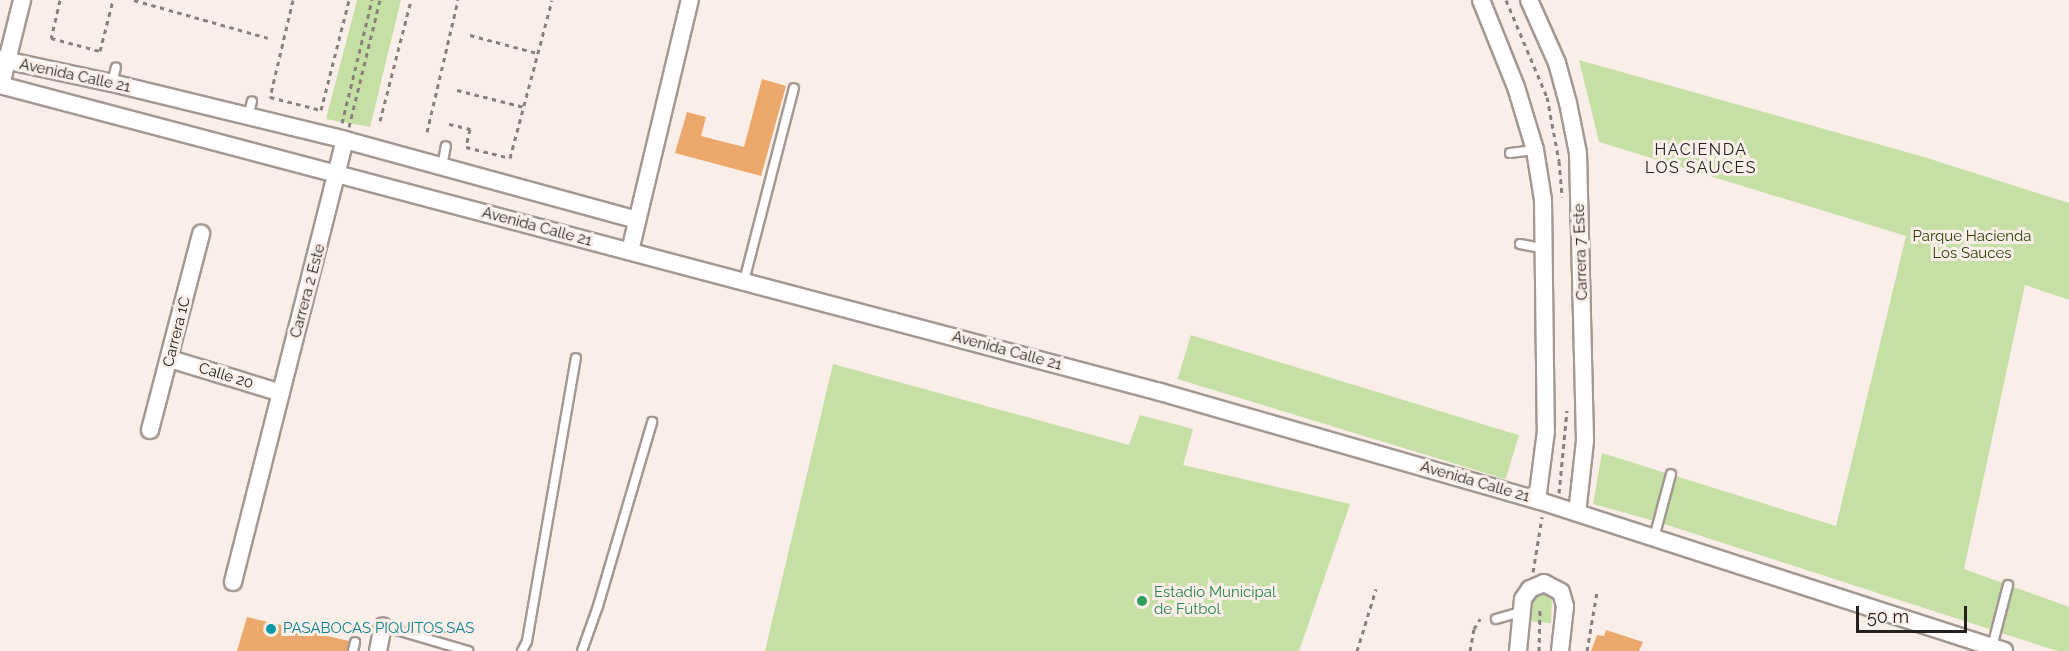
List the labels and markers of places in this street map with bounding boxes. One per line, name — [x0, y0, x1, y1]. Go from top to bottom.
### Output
place label: Estadio Municipal de Fútbol — [1154, 583, 1276, 618]
marker: Estadio Municipal de Fútbol — [1135, 594, 1149, 608]
place label: PASABOCAS PIQUITOS.SAS — [283, 620, 474, 638]
marker: PASABOCAS PIQUITOS.SAS — [264, 622, 278, 636]

